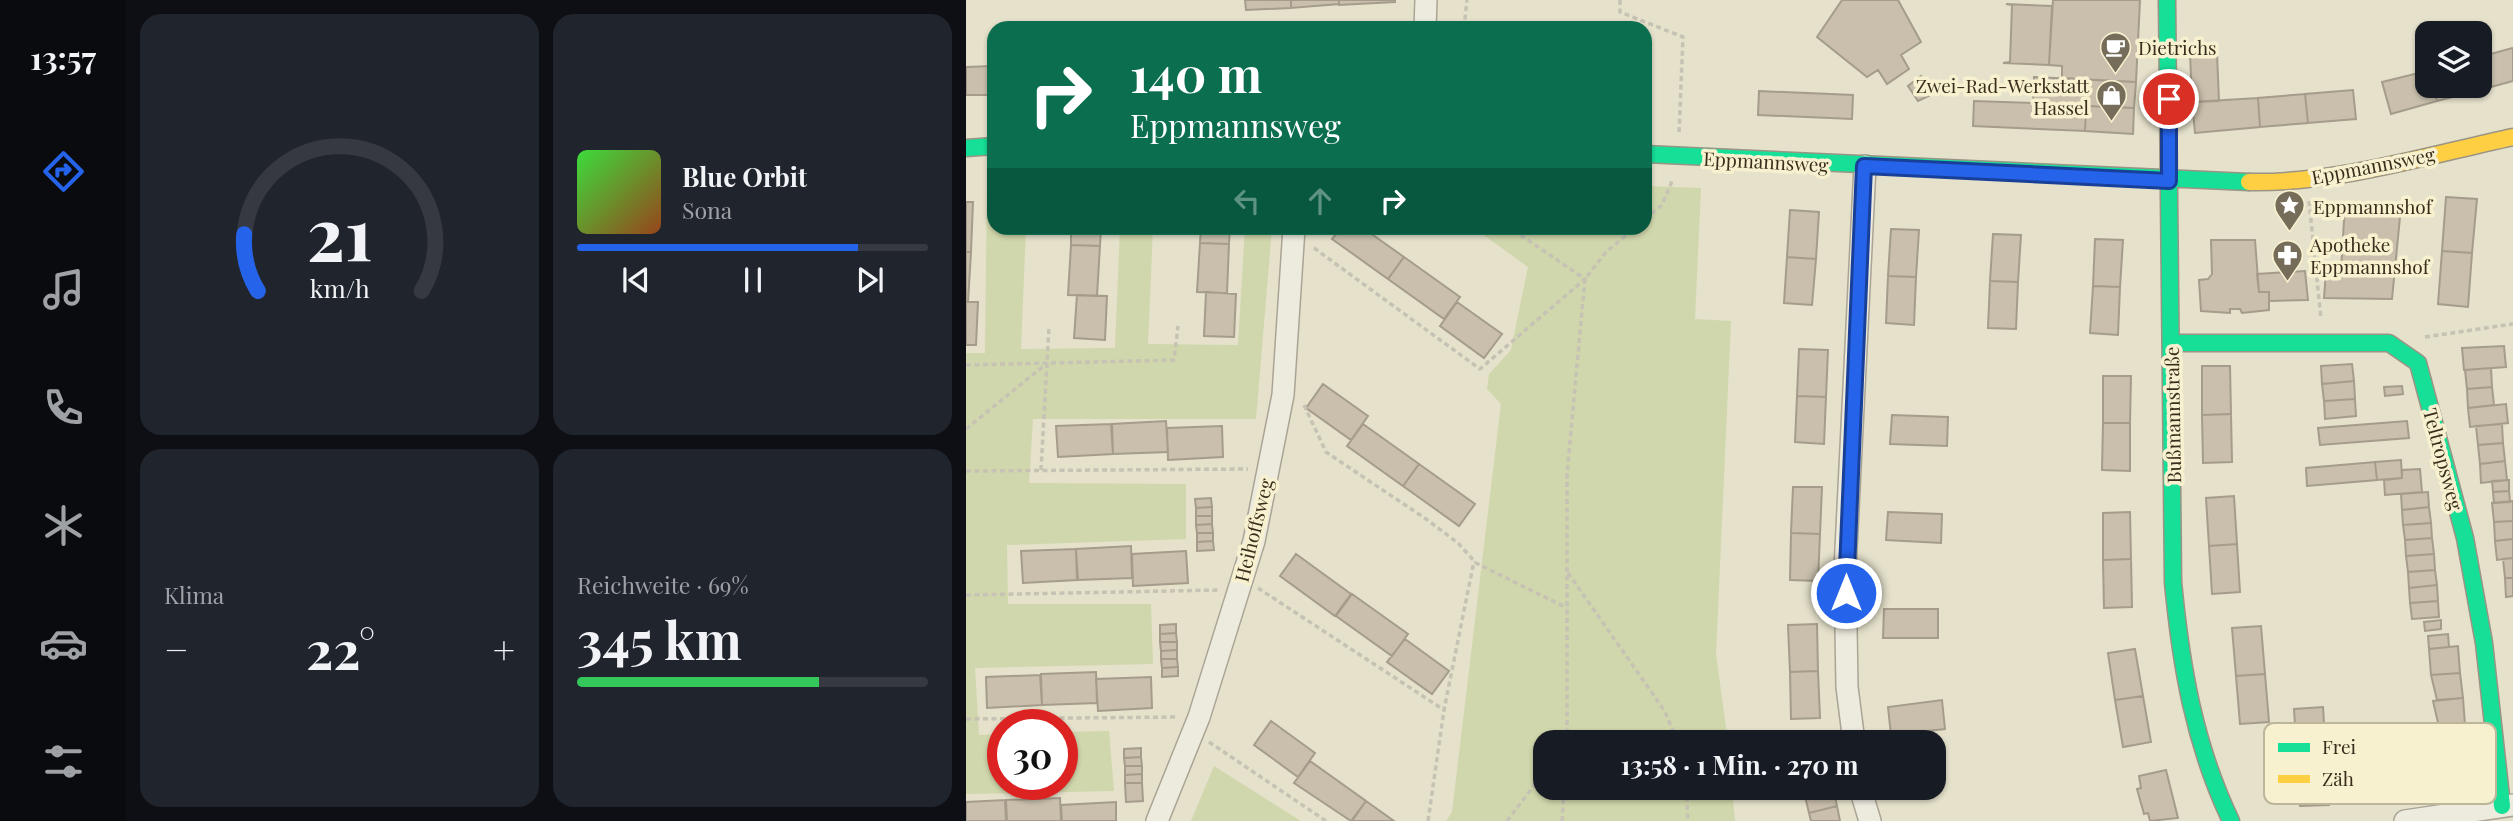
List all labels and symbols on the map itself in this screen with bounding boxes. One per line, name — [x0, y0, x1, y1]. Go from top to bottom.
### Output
cafe icon: Dietrichs — [2098, 30, 2132, 74]
place label: Dietrichs — [2138, 34, 2217, 60]
pin — [2139, 69, 2199, 129]
place label: Zwei-Rad-Werkstatt Hassel — [1916, 72, 2090, 120]
shop icon: Zwei-Rad-Werkstatt Hassel — [2095, 79, 2129, 123]
street label: Eppmannsweg — [2309, 140, 2437, 190]
street label: Eppmannsweg — [1703, 145, 1829, 177]
place icon: Eppmannshof — [2273, 189, 2307, 233]
place label: Eppmannshof — [2313, 193, 2434, 219]
place label: Apotheke Eppmannshof — [2309, 231, 2431, 279]
pharmacy icon: Apotheke Eppmannshof — [2270, 238, 2304, 282]
street label: Bußmannstraße — [2158, 346, 2186, 484]
street label: Teltropsweg — [2418, 405, 2470, 513]
street label: Heihoffsweg — [1228, 476, 1278, 584]
position arrow — [1809, 556, 1883, 630]
speed limit sign: 30 — [987, 709, 1078, 800]
legend — [2264, 723, 2496, 804]
text: Frei — [2322, 733, 2357, 759]
text: Zäh — [2322, 765, 2354, 791]

